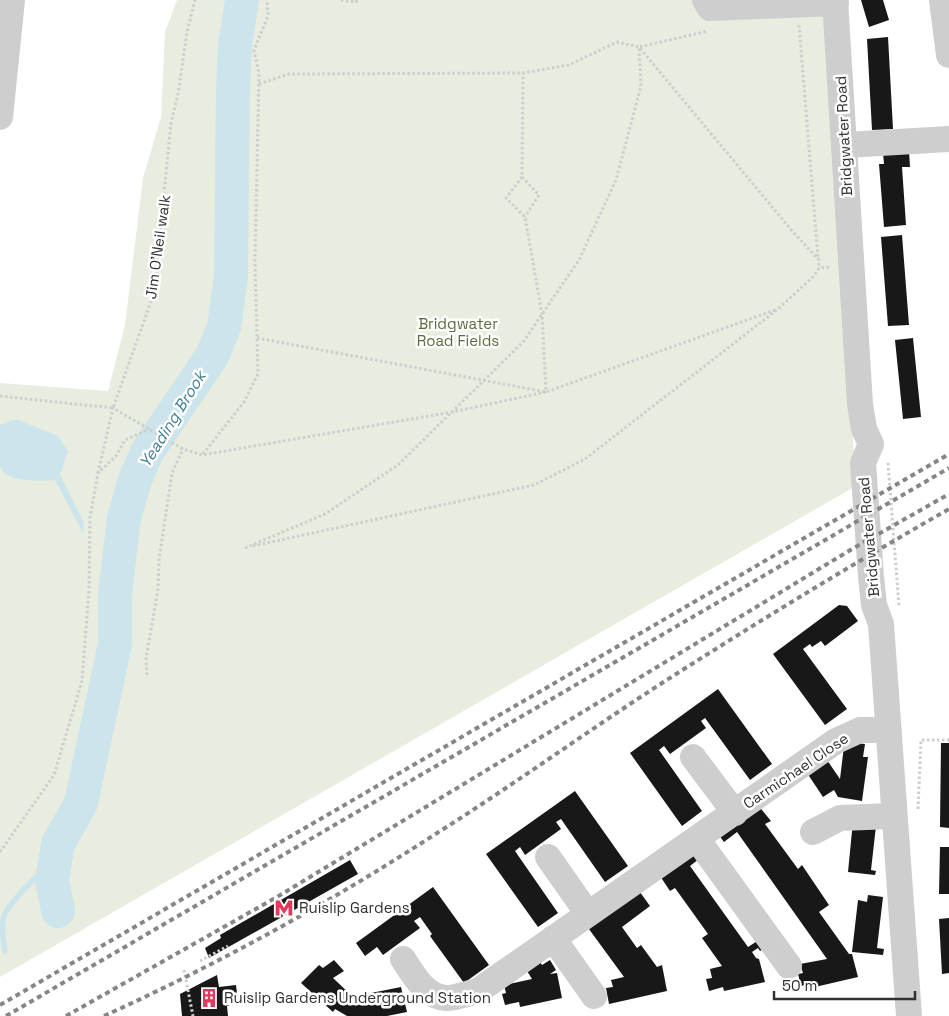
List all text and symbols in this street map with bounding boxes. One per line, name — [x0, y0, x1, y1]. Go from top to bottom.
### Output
street label: Bridgwater Road — [831, 75, 856, 197]
street label: Jim O'Neil walk — [141, 193, 174, 300]
park label: Bridgwater Road Fields — [417, 314, 499, 350]
water label: Yeading Brook — [134, 365, 212, 471]
street label: Bridgwater Road — [854, 476, 883, 598]
street label: Carmichael Close — [739, 728, 852, 813]
metro station icon: Ruislip Gardens — [273, 897, 295, 919]
place label: Ruislip Gardens — [299, 898, 410, 917]
scale bar — [774, 968, 915, 1000]
text: 50 m — [782, 976, 817, 995]
building icon: Ruislip Gardens Underground Station — [198, 987, 220, 1009]
place label: Ruislip Gardens Underground Station — [224, 988, 491, 1007]

